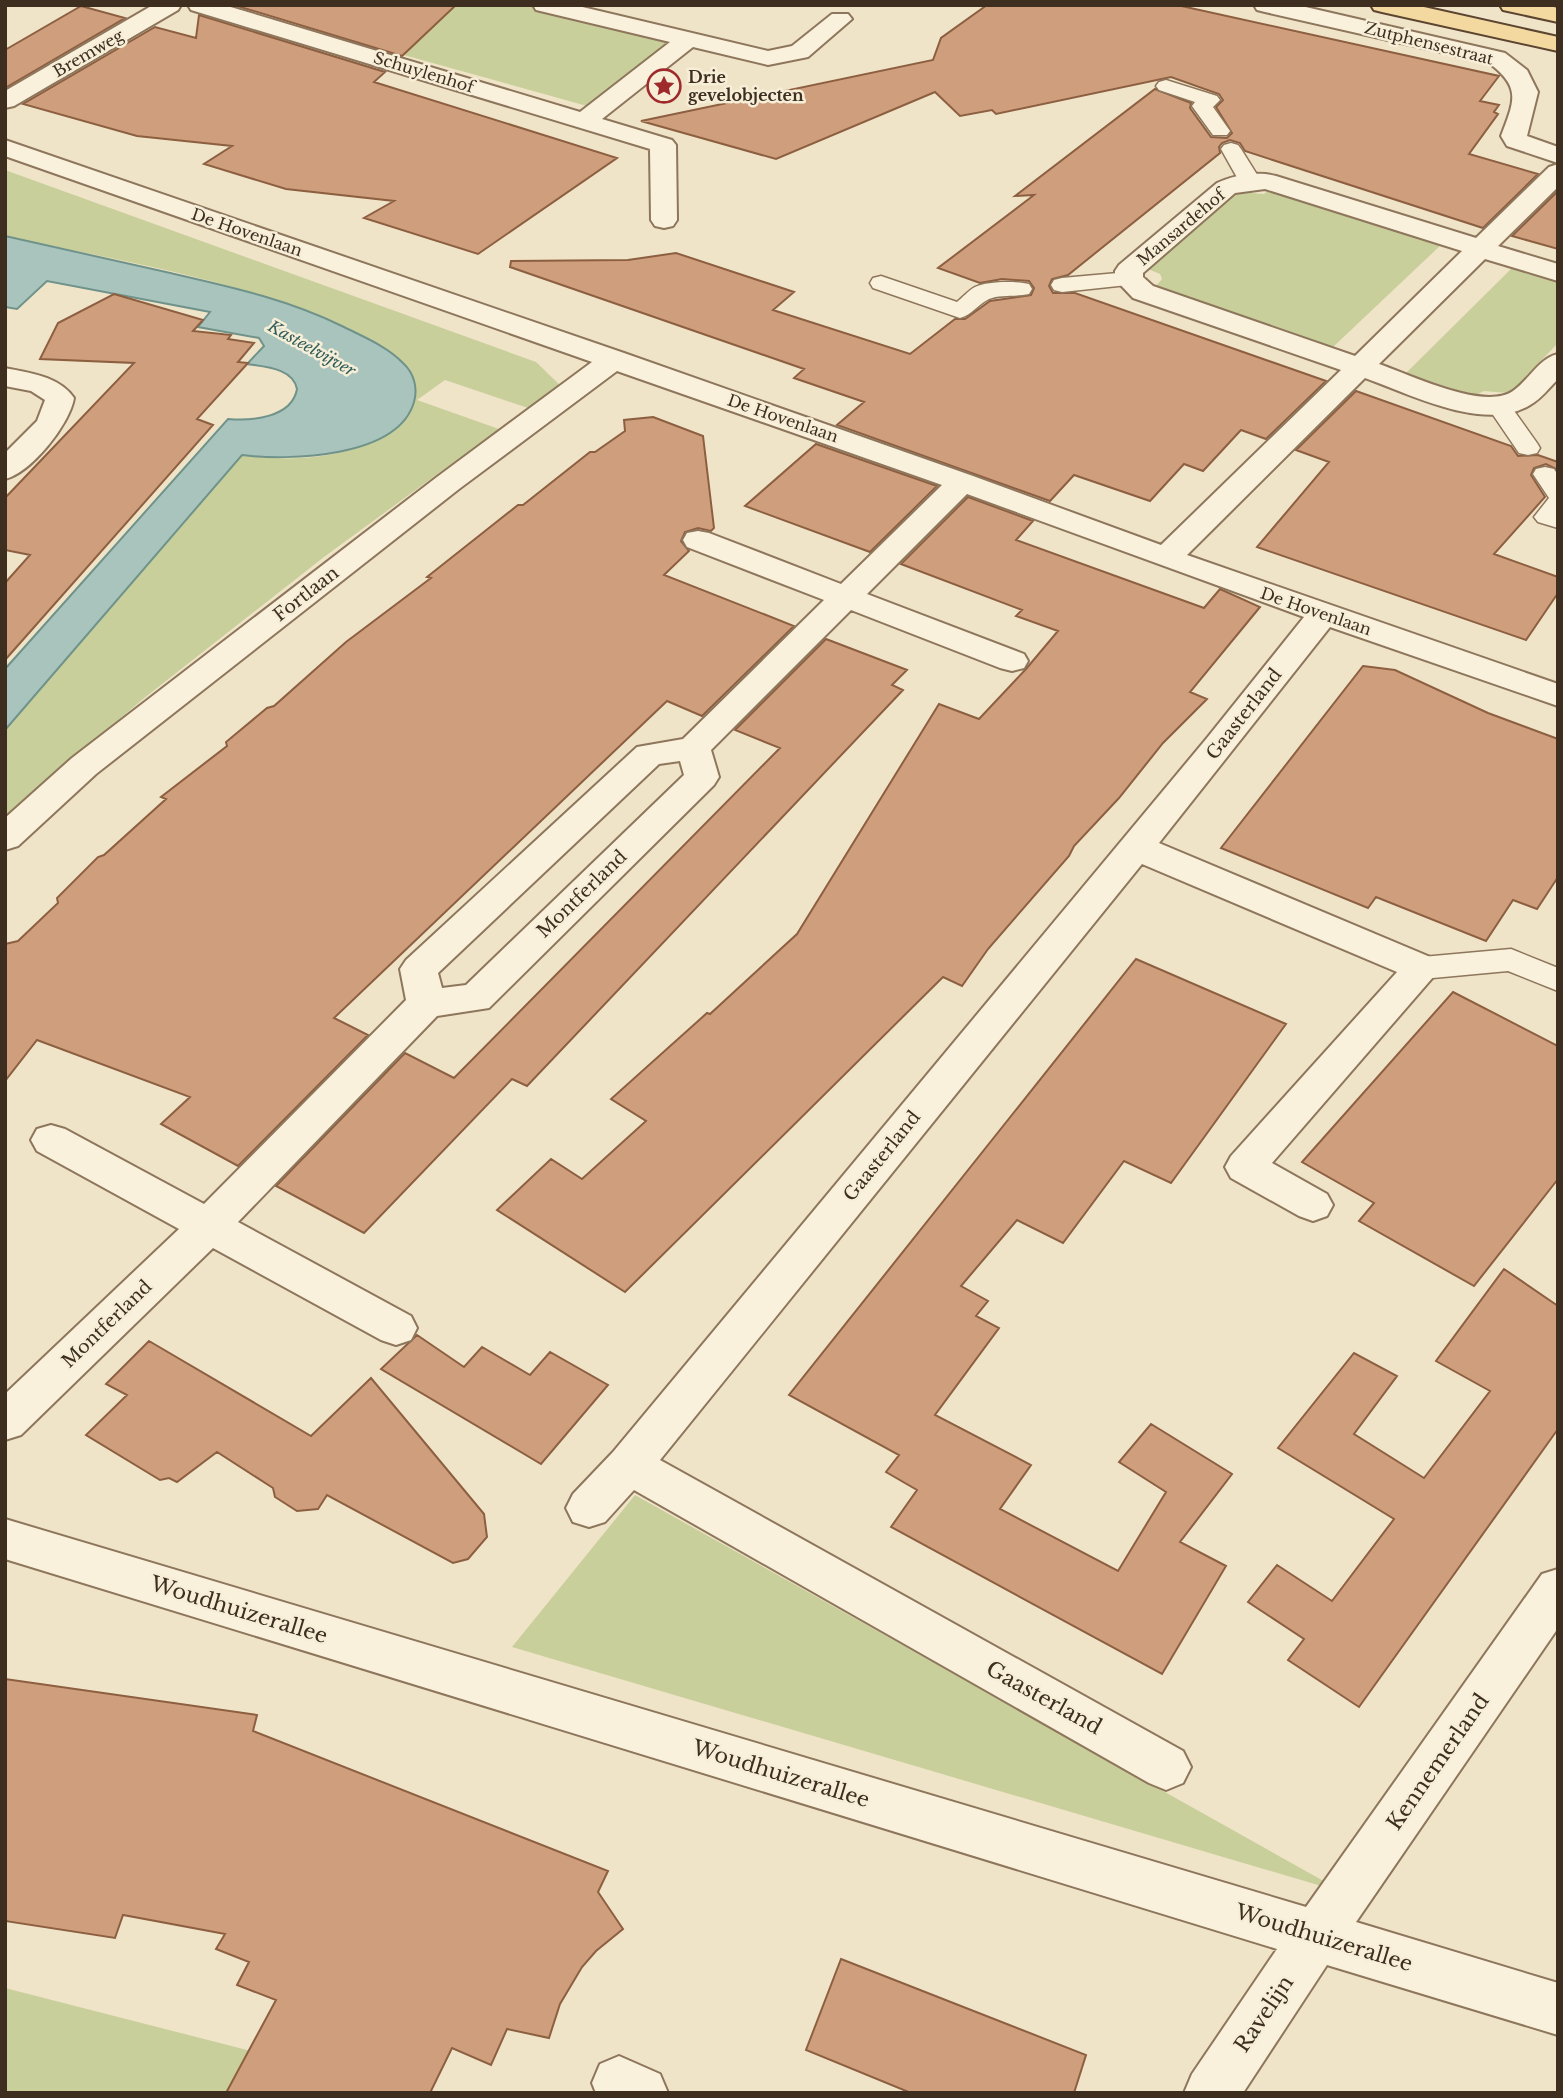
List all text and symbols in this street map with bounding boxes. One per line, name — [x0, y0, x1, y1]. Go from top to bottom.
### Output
street label: Zutphensestraat — [1362, 17, 1496, 69]
street label: Bremweg — [49, 25, 127, 81]
street label: Schuylenhof — [371, 47, 479, 97]
place icon: Drie gevelobjecten — [645, 67, 683, 105]
place label: Drie gevelobjecten — [688, 67, 804, 105]
street label: Mansardehof — [1133, 183, 1231, 270]
street label: De Hovenlaan — [189, 204, 305, 260]
water label: Kasteelvijver — [264, 315, 360, 381]
street label: De Hovenlaan — [725, 390, 841, 446]
street label: Fortlaan — [269, 562, 343, 626]
street label: De Hovenlaan — [1258, 583, 1374, 639]
street label: Gaasterland — [1202, 664, 1286, 764]
street label: Montferland — [532, 846, 632, 942]
street label: Gaasterland — [839, 1106, 925, 1206]
street label: Montferland — [57, 1276, 157, 1372]
street label: Woudhuizerallee — [146, 1570, 331, 1649]
street label: Gaasterland — [982, 1656, 1106, 1740]
street label: Kennemerland — [1381, 1689, 1495, 1835]
street label: Woudhuizerallee — [688, 1734, 873, 1813]
street label: Woudhuizerallee — [1231, 1898, 1416, 1977]
street label: Ravelijn — [1229, 1971, 1299, 2057]

